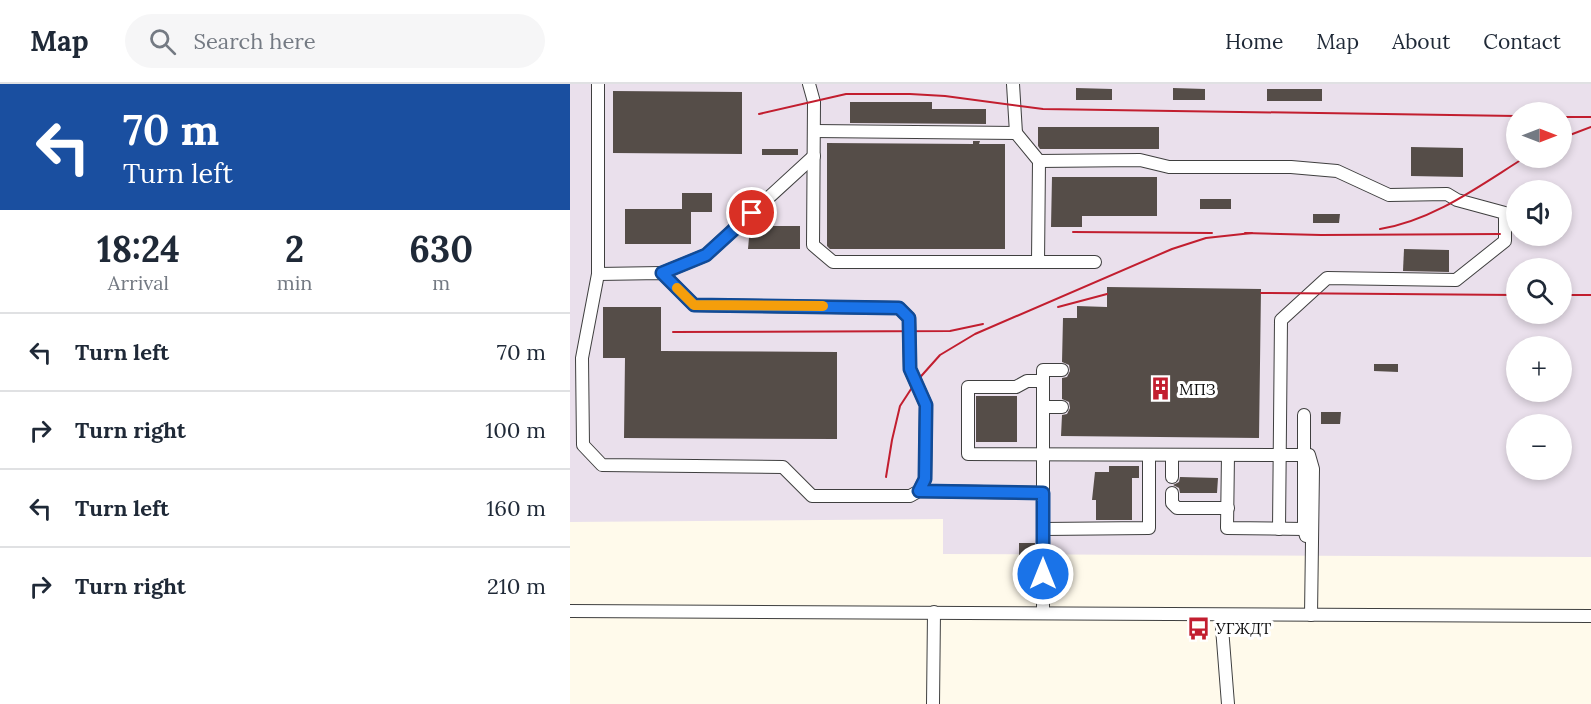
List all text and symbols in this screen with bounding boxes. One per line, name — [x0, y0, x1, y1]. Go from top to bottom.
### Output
search box — [125, 14, 545, 68]
text: Map — [30, 23, 89, 59]
icon: search — [146, 25, 179, 58]
text: Search here — [194, 27, 316, 55]
text: Home — [1225, 28, 1283, 55]
text: Map — [1316, 28, 1359, 55]
text: About — [1392, 28, 1450, 55]
text: Contact — [1483, 28, 1561, 55]
north arrow — [1506, 102, 1572, 168]
map controls — [1506, 102, 1572, 480]
text: 70 m — [123, 103, 219, 157]
icon: left — [24, 108, 102, 186]
text: Turn left — [123, 156, 233, 190]
button: sound — [1506, 180, 1572, 246]
pin — [726, 187, 777, 238]
icon: arrive — [735, 196, 768, 229]
text: 18:24 — [97, 226, 180, 272]
text: 2 — [285, 226, 304, 272]
text: 630 — [409, 226, 473, 272]
button: search — [1506, 258, 1572, 324]
text: Arrival — [108, 270, 169, 295]
text: min — [277, 270, 312, 295]
text: m — [432, 270, 450, 295]
icon: left — [24, 336, 57, 369]
button: + — [1506, 336, 1572, 402]
text: Turn left — [75, 338, 169, 366]
text: 70 m — [497, 338, 546, 366]
building icon: МПЗ — [1148, 376, 1174, 402]
place label: МПЗ — [1179, 379, 1216, 399]
icon: right — [24, 414, 57, 447]
button: − — [1506, 414, 1572, 480]
text: Turn right — [75, 416, 186, 444]
text: 100 m — [485, 416, 546, 444]
icon: left — [24, 492, 57, 525]
text: Turn left — [75, 494, 169, 522]
text: 160 m — [486, 494, 546, 522]
position arrow — [1011, 542, 1075, 606]
icon: right — [24, 570, 57, 603]
text: Turn right — [75, 572, 186, 600]
text: 210 m — [487, 572, 546, 600]
bus stop icon: УГЖДТ — [1185, 615, 1211, 641]
place label: УГЖДТ — [1215, 618, 1271, 638]

